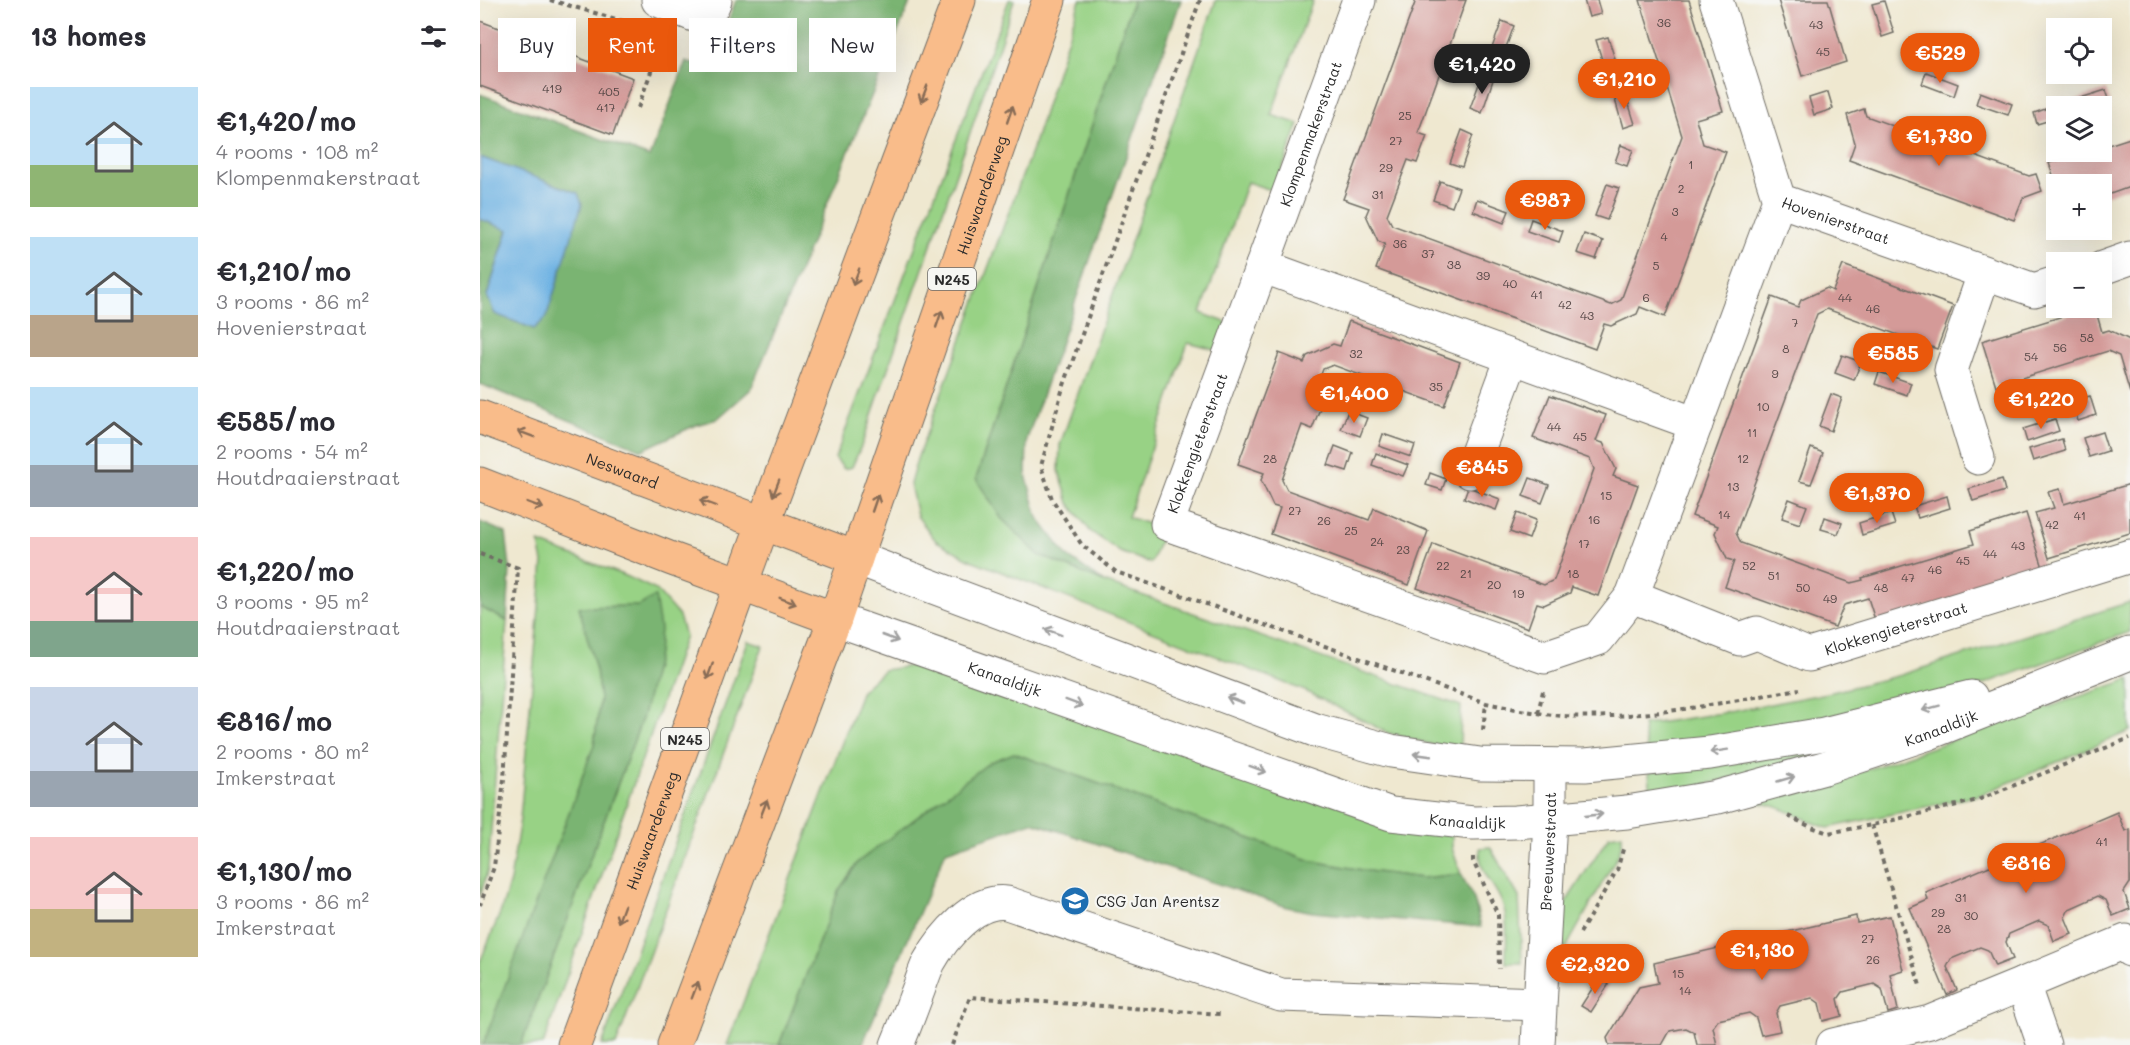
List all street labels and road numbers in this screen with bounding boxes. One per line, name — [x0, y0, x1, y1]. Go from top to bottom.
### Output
street label: Klompenmakerstraat — [1275, 58, 1346, 209]
street label: Huiswaarderweg — [952, 133, 1011, 257]
street label: Hovenierstraat — [1779, 192, 1893, 248]
road number: N245 — [928, 268, 976, 290]
street label: Klokkengieterstraat — [1162, 370, 1232, 516]
street label: Neswaard — [584, 448, 661, 493]
street label: Klokkengieterstraat — [1822, 597, 1970, 660]
street label: Kanaaldijk — [966, 656, 1044, 701]
street label: Kanaaldijk — [1902, 705, 1980, 750]
road number: N245 — [661, 728, 709, 750]
street label: Huiswaarderweg — [621, 768, 683, 893]
street label: Breeuwerstraat — [1535, 792, 1560, 911]
street label: Kanaaldijk — [1428, 808, 1506, 833]

